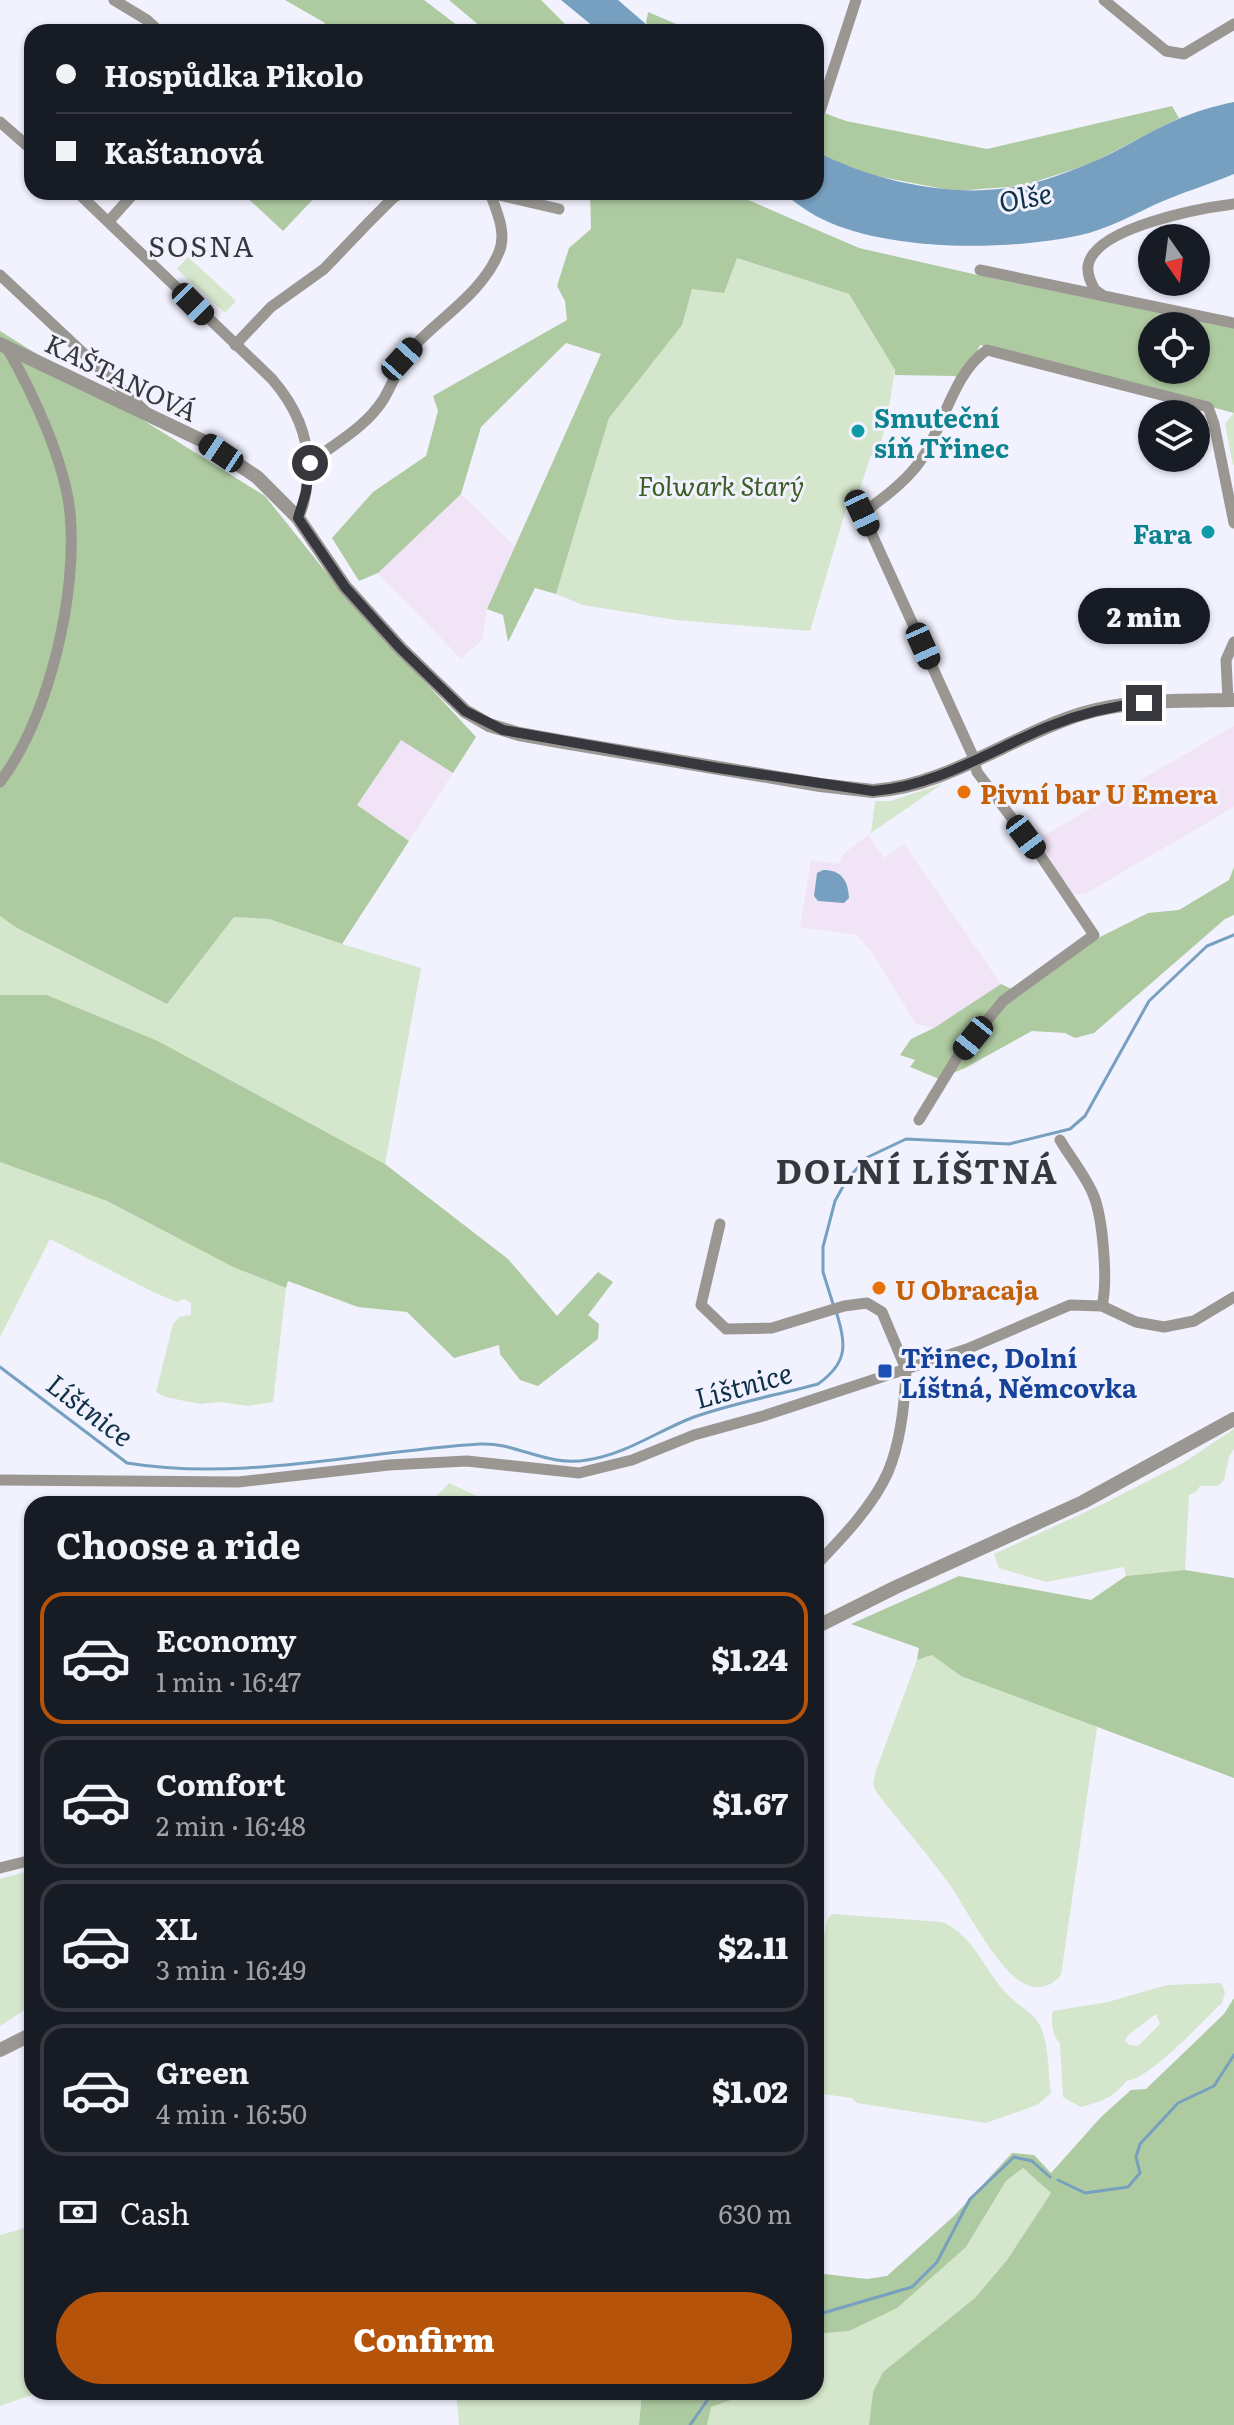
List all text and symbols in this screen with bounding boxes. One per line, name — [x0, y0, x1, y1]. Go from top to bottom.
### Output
text: Hospůdka Pikolo — [104, 52, 364, 96]
text: Kaštanová — [104, 129, 264, 173]
water label: Olše — [995, 170, 1055, 222]
district label: SOSNA — [148, 224, 256, 266]
north arrow — [1138, 224, 1210, 296]
map controls — [1138, 224, 1210, 472]
car — [168, 279, 218, 329]
button: locate — [1138, 312, 1210, 384]
street label: KAŠTANOVÁ — [39, 322, 205, 430]
car — [377, 333, 427, 385]
place label: Smuteční síň Třinec — [874, 397, 1009, 466]
button: layers — [1138, 400, 1210, 472]
marker: Smuteční síň Třinec — [849, 422, 867, 440]
car — [194, 430, 248, 476]
route start — [292, 445, 328, 481]
park label: Folwark Starý — [638, 465, 804, 504]
car — [841, 486, 883, 540]
place label: Fara — [1133, 513, 1192, 552]
marker: Fara — [1199, 523, 1217, 541]
callout: 2 min — [1078, 587, 1210, 643]
text: 2 min — [1107, 596, 1181, 635]
car — [902, 619, 944, 673]
route end — [1126, 685, 1162, 721]
place label: Pivní bar U Emera — [980, 773, 1218, 812]
marker: Pivní bar U Emera — [955, 783, 973, 801]
car — [1002, 811, 1050, 863]
car — [949, 1012, 997, 1064]
district label: DOLNÍ LÍŠTNÁ — [775, 1144, 1059, 1194]
place label: U Obracaja — [895, 1269, 1039, 1308]
marker: U Obracaja — [870, 1279, 888, 1297]
place label: Třinec, Dolní Líštná, Němcovka — [901, 1337, 1137, 1406]
water label: Líštnice — [689, 1350, 797, 1418]
water label: Líštnice — [39, 1362, 143, 1456]
marker: Třinec, Dolní Líštná, Němcovka — [876, 1362, 894, 1380]
text: Choose a ride — [56, 1517, 301, 1570]
text: Economy — [156, 1617, 296, 1661]
icon: car — [60, 1622, 132, 1694]
text: $1.24 — [712, 1636, 788, 1680]
text: 1 min · 16:47 — [156, 1661, 301, 1700]
text: Comfort — [156, 1761, 286, 1805]
icon: car — [60, 1766, 132, 1838]
text: $1.67 — [712, 1780, 788, 1824]
text: 2 min · 16:48 — [156, 1805, 306, 1844]
text: XL — [156, 1905, 198, 1949]
icon: car — [60, 1910, 132, 1982]
text: $2.11 — [718, 1924, 788, 1968]
text: 3 min · 16:49 — [156, 1949, 306, 1988]
text: Green — [156, 2049, 249, 2093]
icon: car — [60, 2054, 132, 2126]
text: $1.02 — [712, 2068, 788, 2112]
text: 4 min · 16:50 — [156, 2093, 307, 2132]
icon: cash — [56, 2190, 100, 2234]
text: Cash — [120, 2190, 190, 2234]
text: 630 m — [718, 2193, 792, 2232]
button: Confirm — [56, 2292, 792, 2384]

